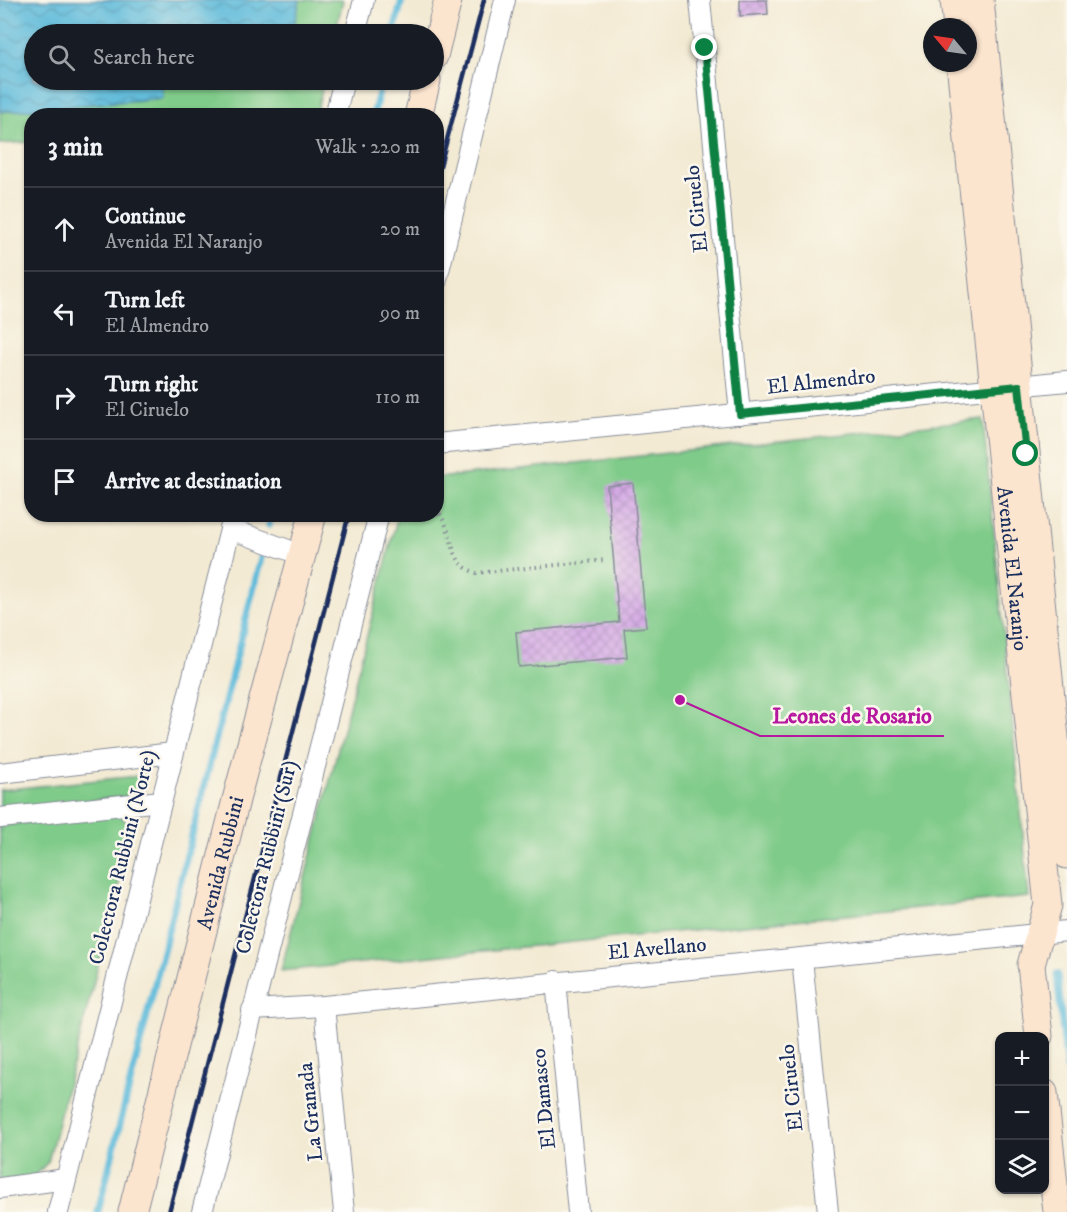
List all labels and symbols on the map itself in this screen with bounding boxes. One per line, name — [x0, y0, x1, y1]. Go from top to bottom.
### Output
north arrow — [923, 18, 977, 72]
route end — [691, 34, 717, 60]
street label: El Ciruelo — [679, 164, 715, 254]
street label: El Almendro — [765, 363, 877, 401]
route start — [1012, 440, 1038, 466]
street label: Avenida El Naranjo — [990, 485, 1033, 652]
callout: Leones de Rosario — [760, 696, 944, 736]
text: Leones de Rosario — [772, 703, 932, 730]
street label: Colectora Rubbini (Norte) — [84, 747, 162, 967]
street label: Colectora Rubbini (Sur) — [230, 757, 304, 957]
street label: Avenida Rubbini — [192, 794, 250, 933]
street label: El Avellano — [607, 932, 708, 966]
street label: El Ciruelo — [774, 1043, 810, 1133]
street label: El Damasco — [526, 1047, 562, 1151]
street label: La Granada — [293, 1061, 329, 1163]

